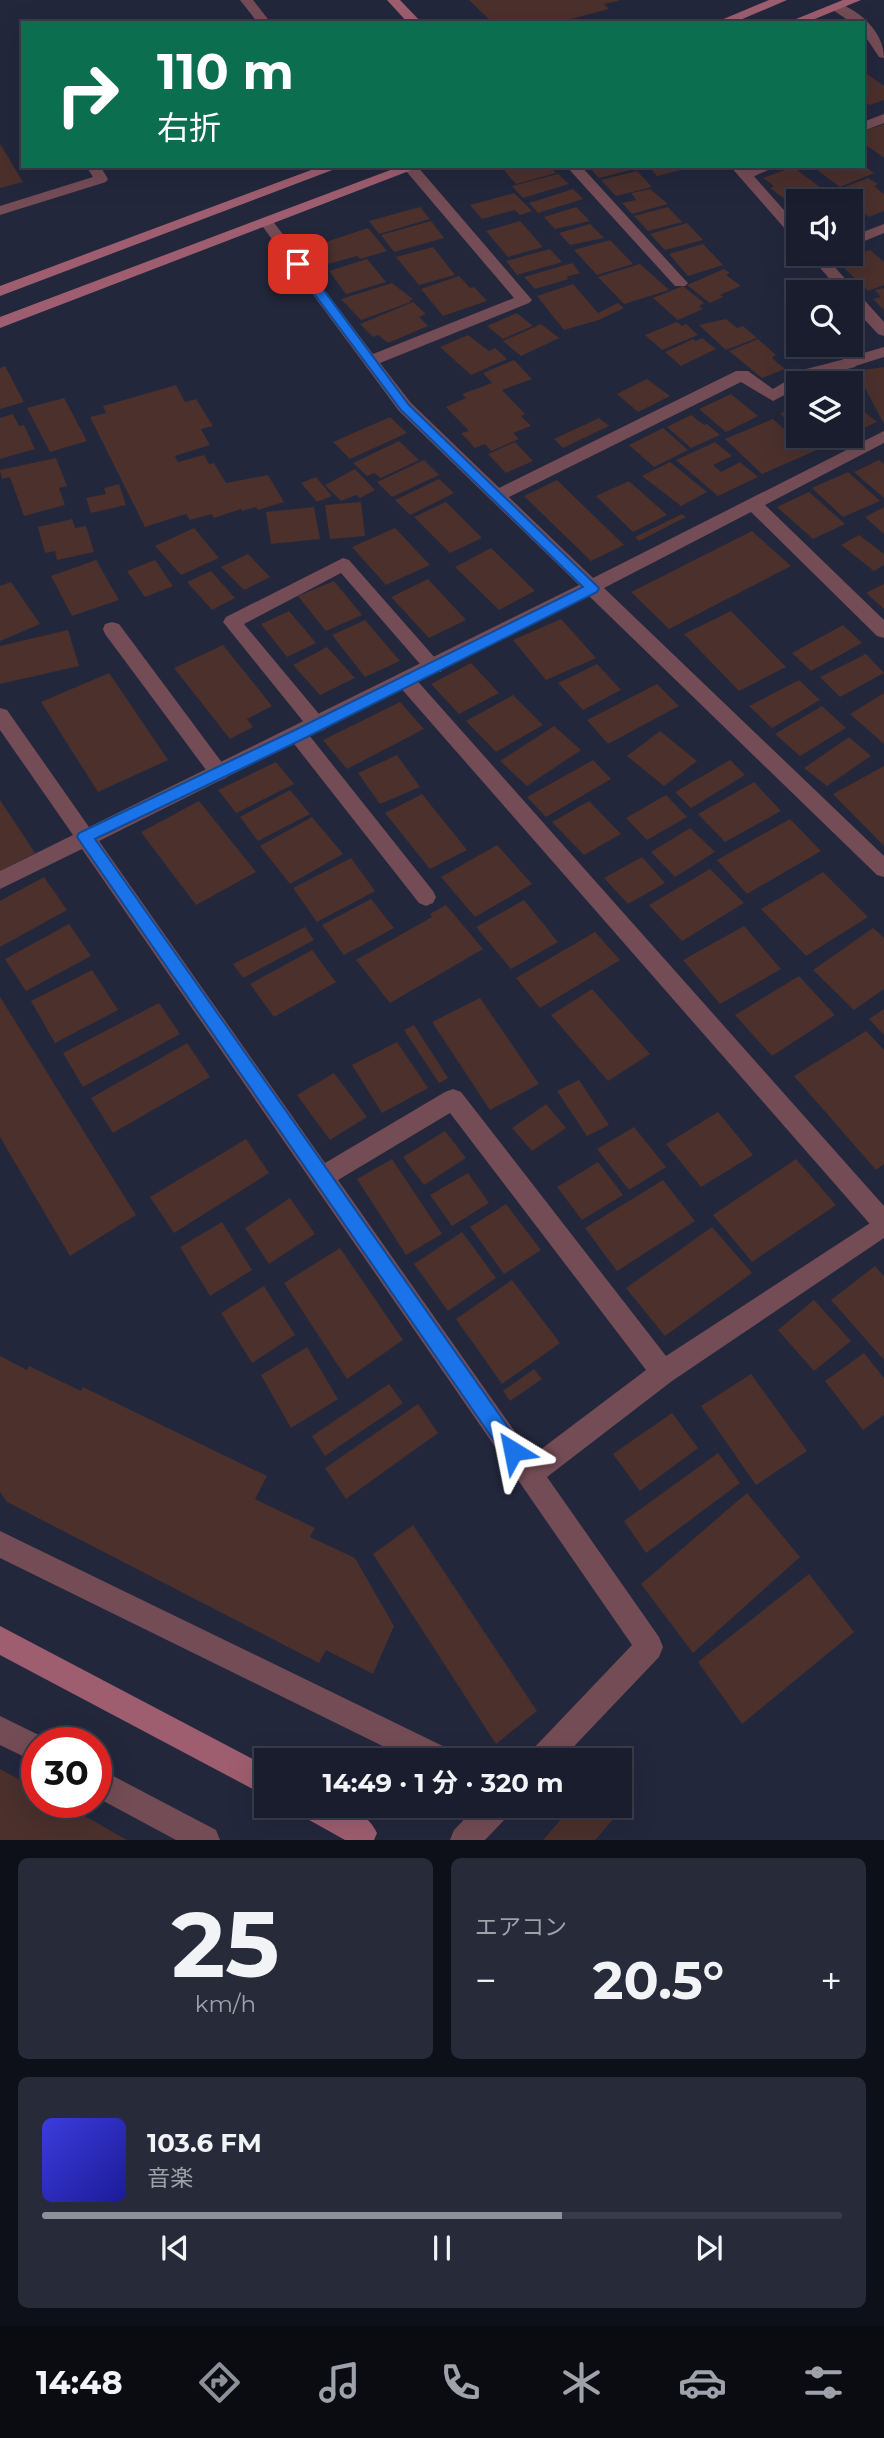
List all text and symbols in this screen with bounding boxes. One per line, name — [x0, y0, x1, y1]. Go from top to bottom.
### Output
text: 110 m — [157, 42, 294, 101]
icon: right — [42, 49, 133, 140]
text: 右折 — [157, 108, 221, 147]
map controls — [786, 189, 863, 448]
button: sound — [786, 189, 863, 266]
pin — [268, 234, 328, 294]
icon: arrive — [279, 245, 317, 283]
button: search — [786, 280, 863, 357]
button: layers — [786, 371, 863, 448]
position arrow — [476, 1414, 550, 1488]
speed limit sign: 30 — [21, 1727, 112, 1818]
text: 14:49 · 1 分 · 320 m — [322, 1767, 564, 1799]
text: 25 — [172, 1889, 279, 2000]
text: エアコン — [475, 1913, 567, 1941]
text: 20.5° — [593, 1949, 724, 2012]
text: − — [475, 1957, 497, 2004]
text: + — [820, 1957, 842, 2004]
text: km/h — [195, 1990, 256, 2018]
text: 103.6 FM — [147, 2127, 262, 2159]
text: 音楽 — [147, 2164, 193, 2192]
icon: previous — [156, 2229, 194, 2267]
icon: pause — [423, 2229, 461, 2267]
icon: next — [690, 2229, 728, 2267]
icon: directions — [195, 2358, 244, 2407]
icon: music — [315, 2358, 364, 2407]
icon: phone — [436, 2358, 485, 2407]
icon: climate — [557, 2358, 606, 2407]
icon: car — [678, 2358, 727, 2407]
icon: filters — [799, 2358, 848, 2407]
text: 14:48 — [36, 2363, 123, 2402]

